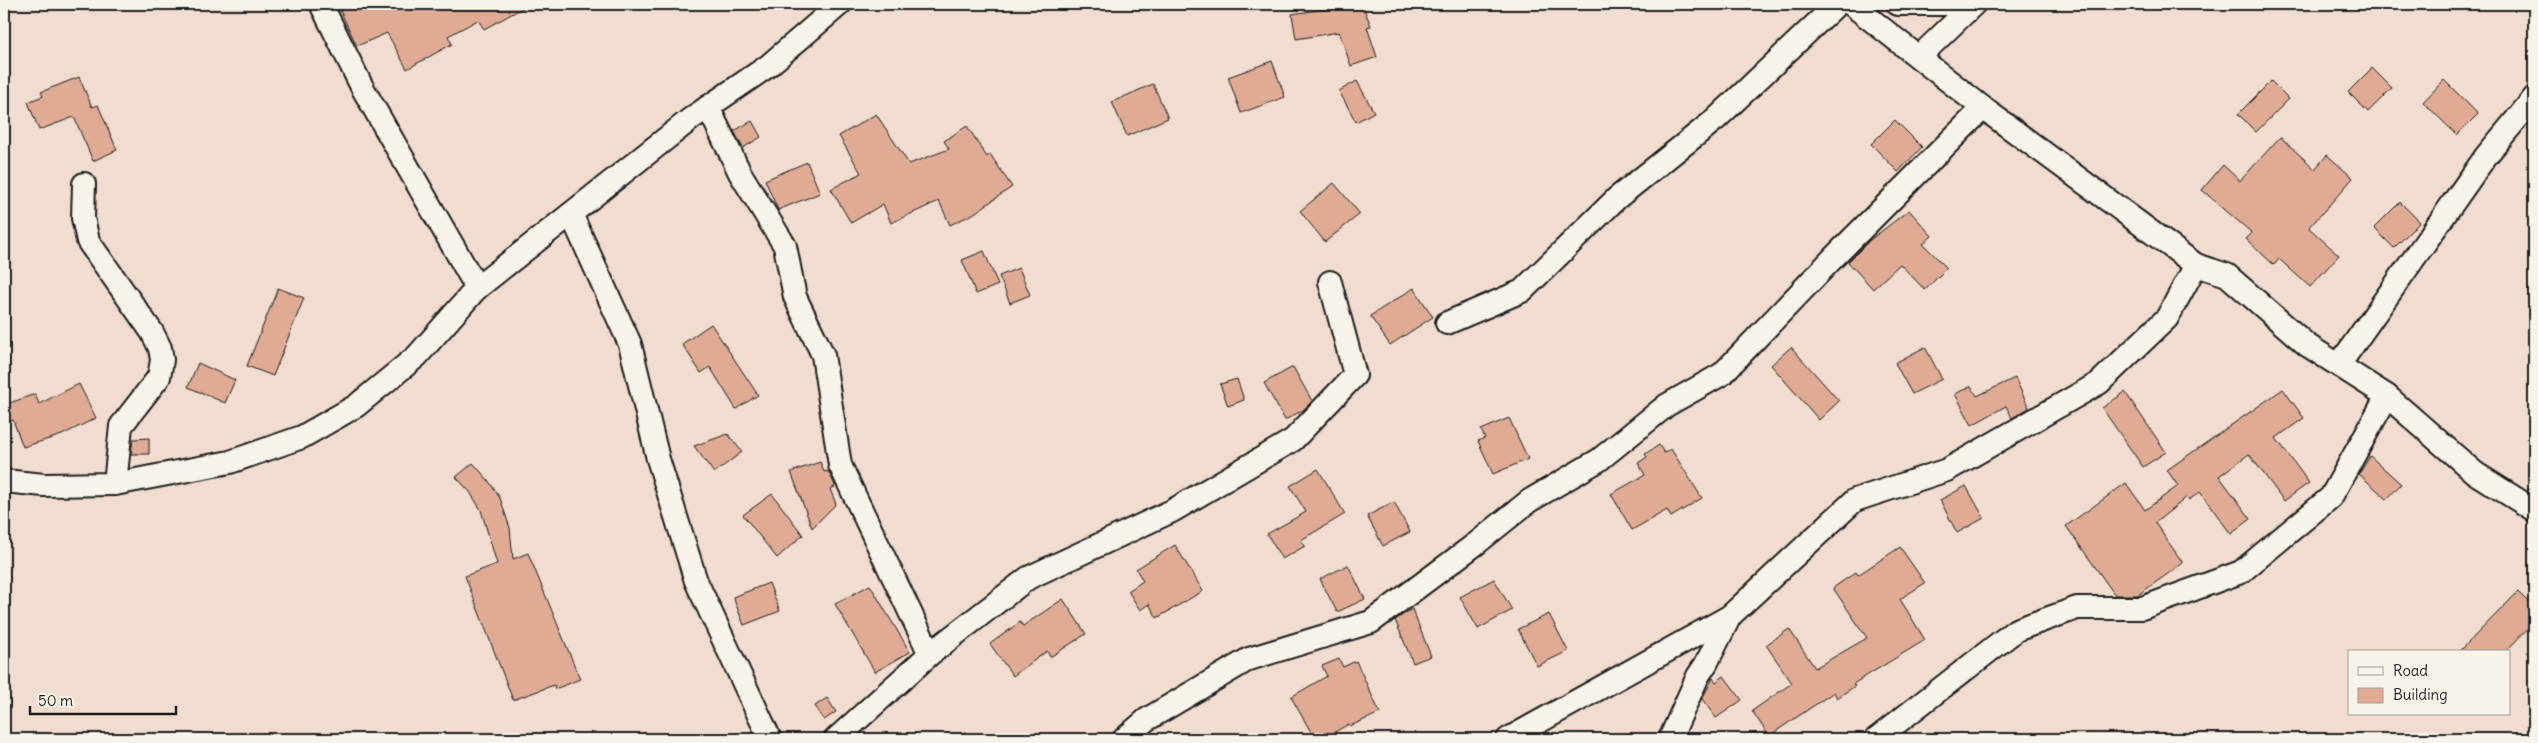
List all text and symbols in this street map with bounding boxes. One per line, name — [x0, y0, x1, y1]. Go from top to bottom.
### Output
legend — [2348, 650, 2510, 716]
text: Road — [2393, 661, 2428, 680]
scale bar — [30, 683, 176, 715]
text: Building — [2393, 685, 2448, 704]
text: 50 m — [38, 691, 73, 710]

